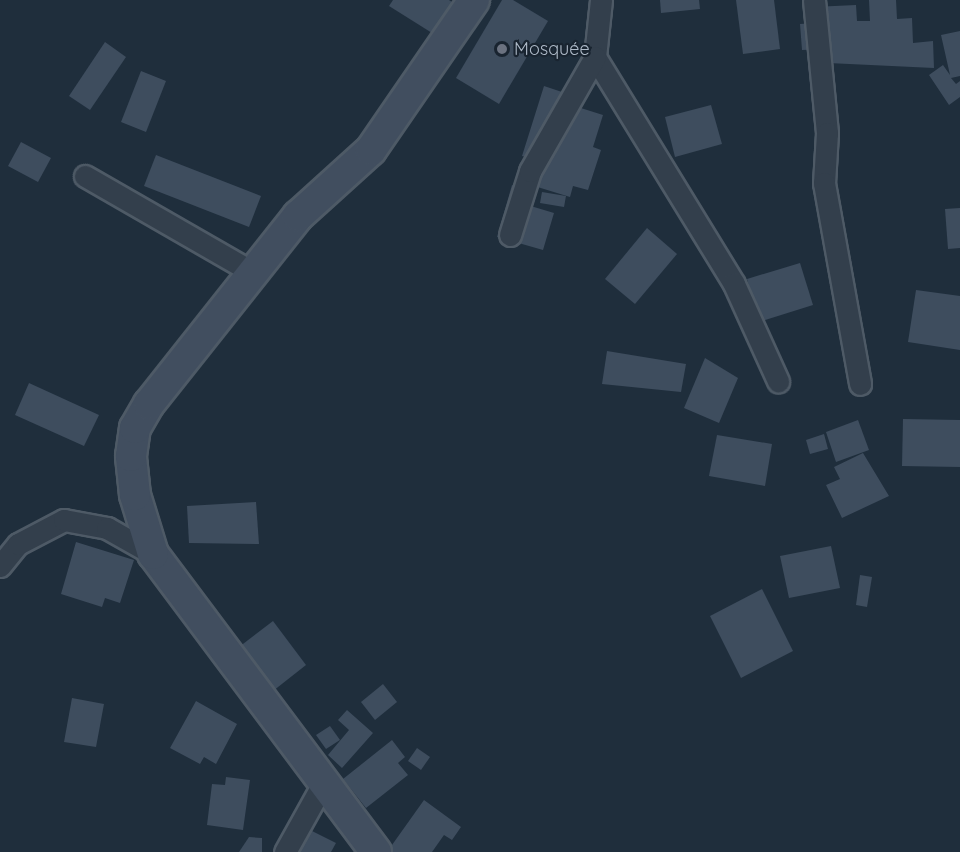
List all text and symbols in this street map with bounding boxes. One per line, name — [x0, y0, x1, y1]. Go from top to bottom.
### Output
place label: Mosquée — [514, 38, 590, 60]
marker: Mosquée — [495, 42, 509, 56]

